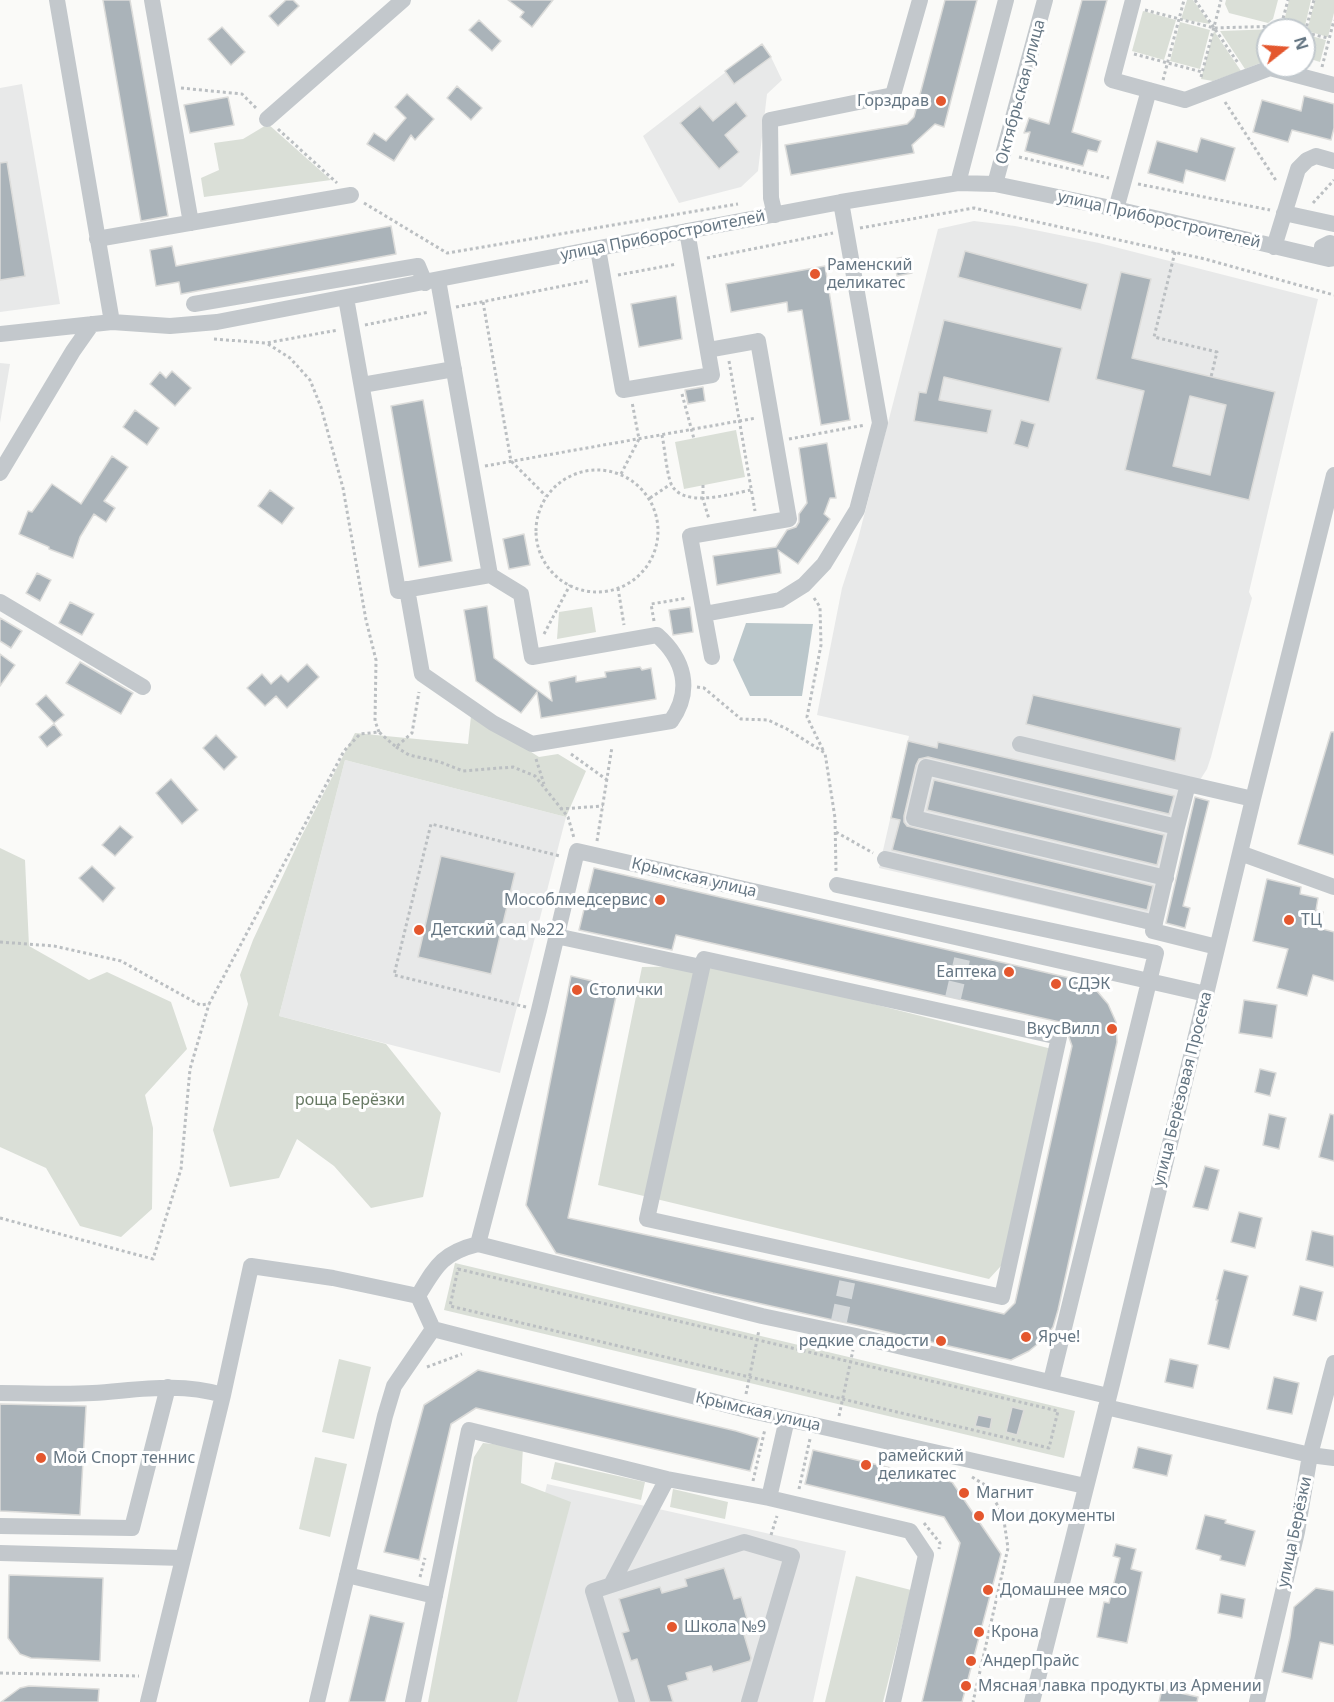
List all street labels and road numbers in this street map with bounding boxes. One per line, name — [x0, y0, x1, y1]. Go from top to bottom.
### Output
street label: Октябрьская улица — [992, 18, 1050, 166]
street label: улица Приборостроителей — [1056, 187, 1262, 253]
street label: улица Приборостроителей — [559, 207, 767, 265]
street label: Крымская улица — [630, 854, 758, 902]
street label: улица Берёзовая Просека — [1150, 990, 1216, 1188]
street label: Крымская улица — [694, 1388, 822, 1436]
street label: улица Берёзки — [1274, 1475, 1316, 1589]

